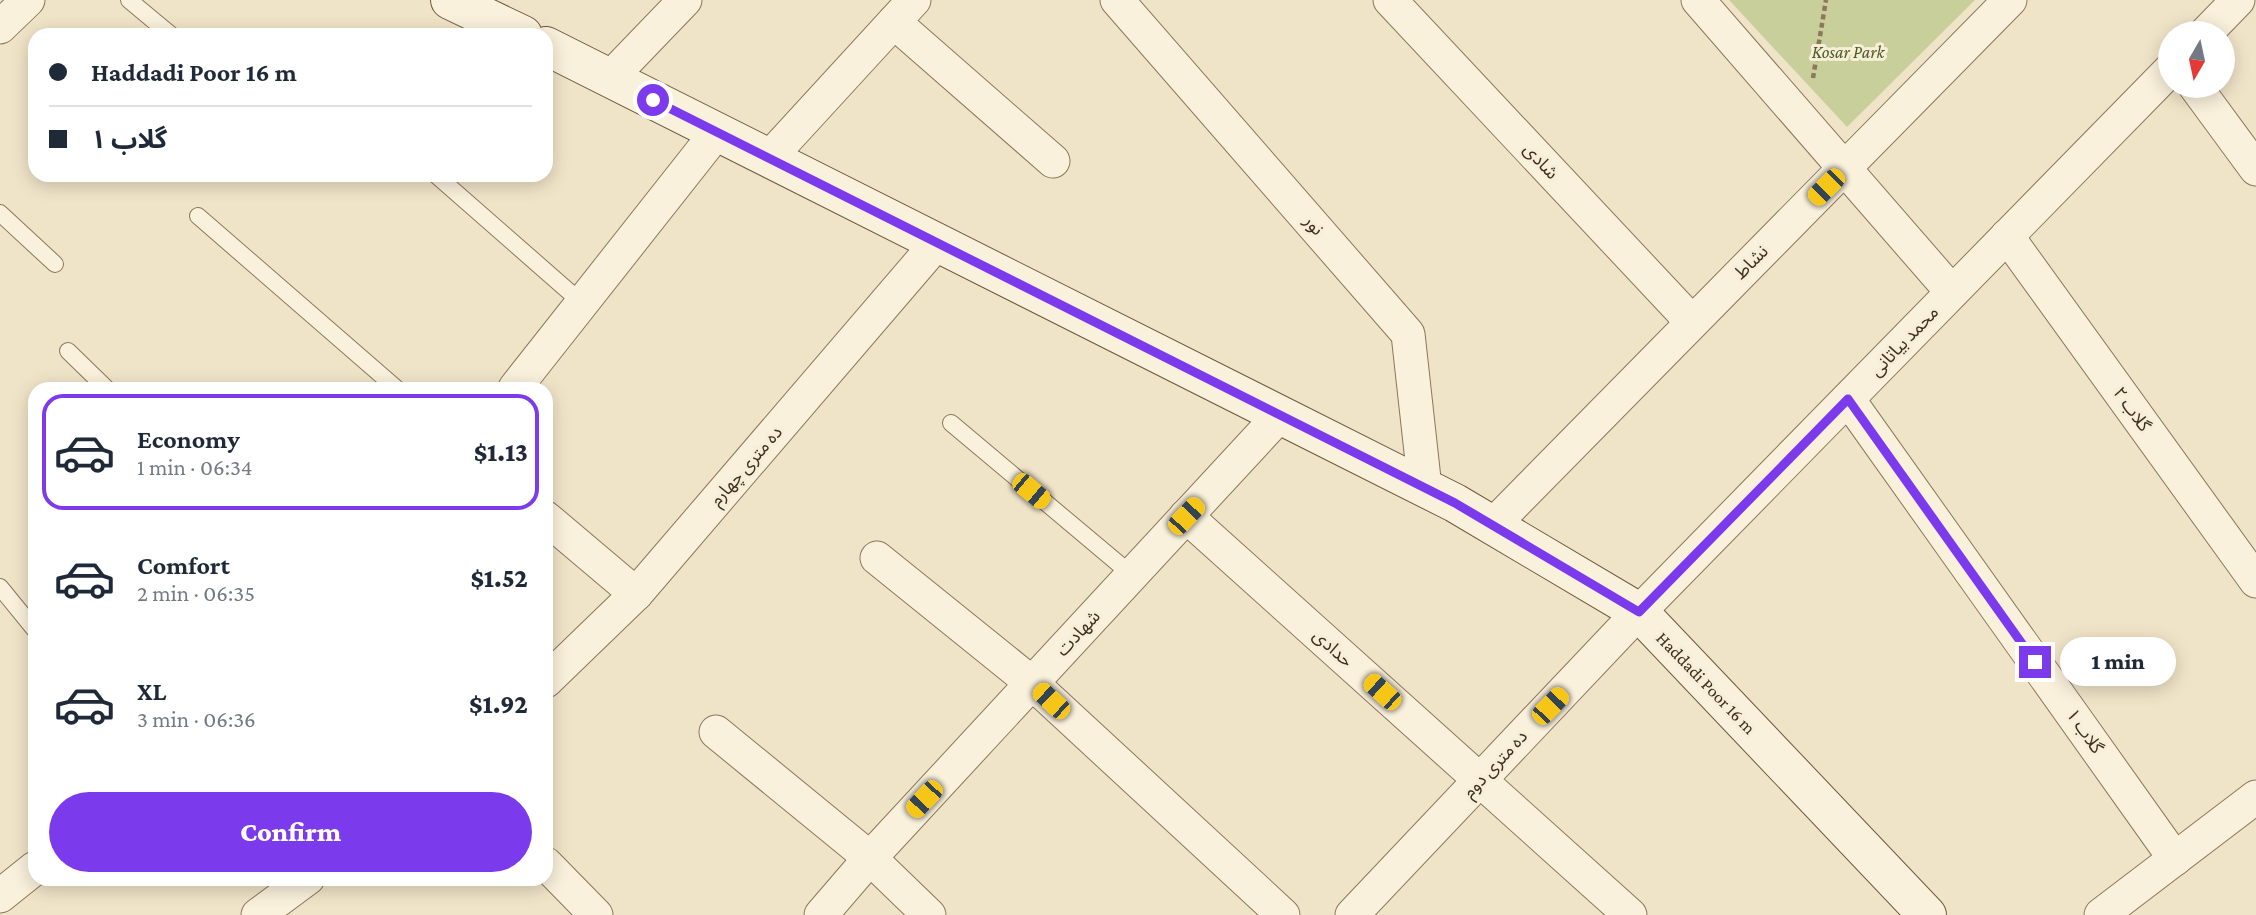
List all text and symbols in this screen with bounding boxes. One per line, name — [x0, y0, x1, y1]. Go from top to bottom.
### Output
north arrow — [2158, 21, 2235, 98]
map controls — [2158, 21, 2235, 98]
park label: Kosar Park — [1812, 42, 1885, 62]
text: Haddadi Poor 16 m — [91, 58, 297, 87]
route start — [637, 84, 669, 116]
text: گلاب ۱ — [91, 125, 167, 154]
street label: شادی — [1519, 139, 1563, 184]
car — [1804, 165, 1849, 209]
street label: نور — [1298, 210, 1328, 240]
street label: نشاط — [1730, 241, 1772, 283]
street label: محمد بیاتانی — [1866, 302, 1943, 381]
street label: گلاب ۲ — [2109, 383, 2155, 435]
icon: car — [53, 421, 116, 484]
street label: ده متری چهارم — [706, 422, 789, 513]
text: Economy — [137, 425, 240, 454]
text: $1.13 — [474, 438, 528, 467]
text: 1 min · 06:34 — [137, 454, 253, 480]
car — [1009, 469, 1054, 513]
car — [1164, 493, 1209, 539]
icon: car — [53, 547, 116, 610]
text: Comfort — [137, 551, 230, 580]
text: $1.52 — [470, 564, 528, 593]
text: 2 min · 06:35 — [137, 580, 255, 606]
street label: شهادت — [1052, 606, 1104, 660]
street label: حدادی — [1308, 625, 1357, 672]
street label: Haddadi Poor 16 m — [1652, 628, 1760, 739]
callout: 1 min — [2060, 638, 2175, 686]
route end — [2019, 646, 2051, 678]
text: 1 min — [2091, 648, 2145, 674]
car — [1360, 670, 1405, 714]
icon: car — [53, 673, 116, 736]
text: XL — [137, 677, 166, 706]
car — [1029, 679, 1074, 723]
car — [1528, 684, 1573, 728]
text: $1.92 — [469, 690, 528, 719]
street label: گلاب ۱ — [2063, 705, 2108, 758]
text: 3 min · 06:36 — [137, 706, 256, 732]
street label: ده متری دوم — [1459, 726, 1534, 805]
car — [902, 776, 947, 822]
button: Confirm — [49, 792, 532, 872]

